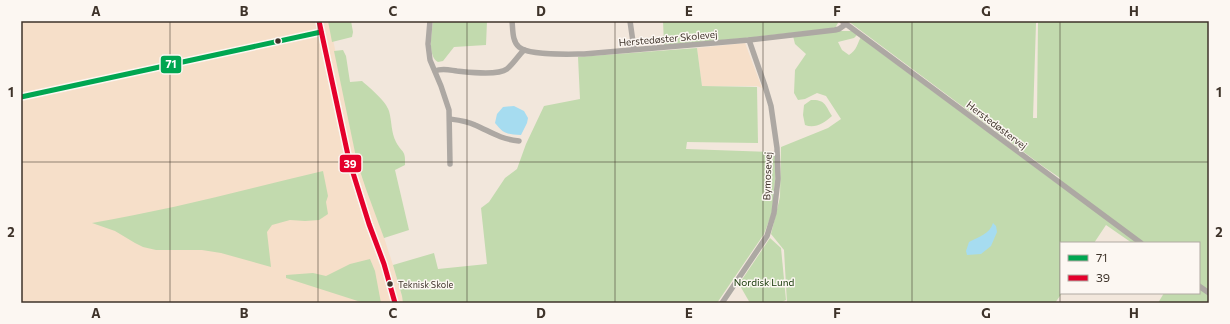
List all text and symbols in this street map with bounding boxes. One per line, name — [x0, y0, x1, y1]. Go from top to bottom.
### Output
text: A — [91, 3, 101, 19]
text: B — [240, 3, 249, 19]
text: C — [389, 3, 398, 19]
text: D — [536, 3, 546, 19]
text: E — [685, 3, 693, 19]
text: F — [833, 3, 841, 19]
text: G — [981, 3, 991, 19]
text: H — [1129, 3, 1139, 19]
street label: Herstedøster Skolevej — [618, 28, 718, 48]
unlabelled marker — [273, 36, 283, 46]
line badge: 71 — [160, 55, 182, 74]
text: 71 — [165, 57, 177, 70]
text: 1 — [8, 84, 14, 100]
text: 1 — [1216, 84, 1222, 100]
street label: Herstedøstervej — [964, 98, 1030, 152]
street label: Bymosevej — [760, 151, 774, 201]
line badge: 39 — [339, 154, 362, 173]
text: 39 — [343, 157, 357, 170]
text: 2 — [7, 224, 15, 240]
text: 2 — [1215, 224, 1223, 240]
legend — [1060, 242, 1200, 294]
text: 71 — [1096, 250, 1107, 264]
text: 39 — [1096, 270, 1110, 284]
park label: Nordisk Lund — [734, 276, 794, 288]
marker: Teknisk Skole — [385, 279, 395, 289]
place label: Teknisk Skole — [398, 279, 453, 290]
text: A — [91, 305, 101, 321]
text: B — [240, 305, 249, 321]
text: C — [389, 305, 398, 321]
text: D — [536, 305, 546, 321]
text: E — [685, 305, 693, 321]
text: F — [833, 305, 841, 321]
text: G — [981, 305, 991, 321]
text: H — [1129, 305, 1139, 321]

